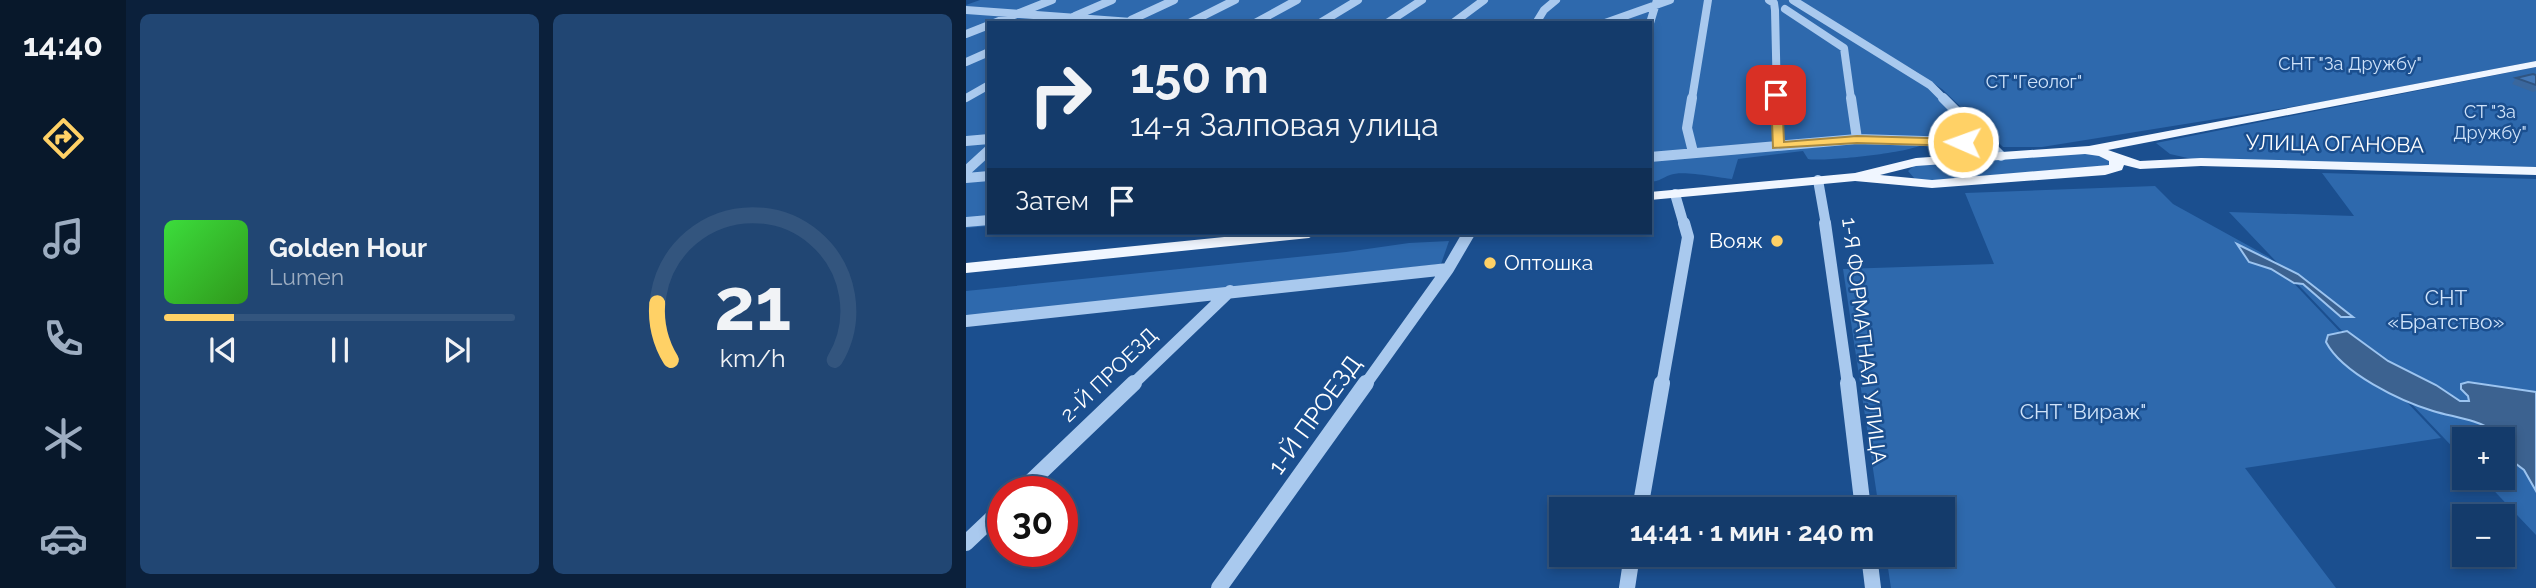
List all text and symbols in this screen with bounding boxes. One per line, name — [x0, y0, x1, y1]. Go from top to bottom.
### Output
text: 14:40 — [23, 26, 103, 63]
text: 150 m — [1130, 47, 1269, 104]
icon: right — [1015, 49, 1106, 140]
park label: СНТ "За Дружбу" — [2278, 53, 2422, 74]
pin — [1746, 65, 1806, 125]
park label: СТ "Геолог" — [1986, 71, 2082, 92]
icon: arrive — [1757, 76, 1795, 114]
park label: СТ "За Дружбу" — [2453, 101, 2527, 143]
position arrow — [1926, 105, 2000, 179]
text: 14-я Залповая улица — [1130, 106, 1439, 143]
icon: directions — [39, 114, 88, 163]
street label: УЛИЦА ОГАНОВА — [2246, 129, 2424, 158]
icon: arrive — [1103, 182, 1141, 220]
text: Затем — [1015, 186, 1089, 216]
icon: music — [39, 214, 88, 263]
street label: 1-Я ФОРМАТНАЯ УЛИЦА — [1837, 216, 1892, 466]
place label: Вояж — [1709, 228, 1763, 253]
text: Golden Hour — [269, 233, 427, 263]
marker: Вояж — [1769, 233, 1785, 249]
place label: Оптошка — [1504, 250, 1593, 275]
marker: Оптошка — [1482, 255, 1498, 271]
text: 21 — [714, 262, 791, 347]
text: Lumen — [269, 263, 344, 290]
park label: СНТ «Братство» — [2387, 285, 2505, 334]
icon: phone — [39, 314, 88, 363]
street label: 2-Й ПРОЕЗД — [1055, 322, 1162, 427]
icon: previous — [204, 331, 242, 369]
icon: pause — [321, 331, 359, 369]
icon: next — [438, 331, 476, 369]
text: km/h — [720, 343, 785, 373]
street label: 1-Й ПРОЕЗД — [1262, 350, 1367, 480]
park label: СНТ "Вираж" — [2020, 399, 2146, 424]
icon: climate — [39, 414, 88, 463]
map controls — [2452, 427, 2515, 567]
button: + — [2452, 427, 2515, 490]
speed limit sign: 30 — [987, 476, 1078, 567]
button: − — [2452, 504, 2515, 567]
icon: car — [39, 514, 88, 563]
text: 14:41 · 1 мин · 240 m — [1630, 517, 1874, 547]

